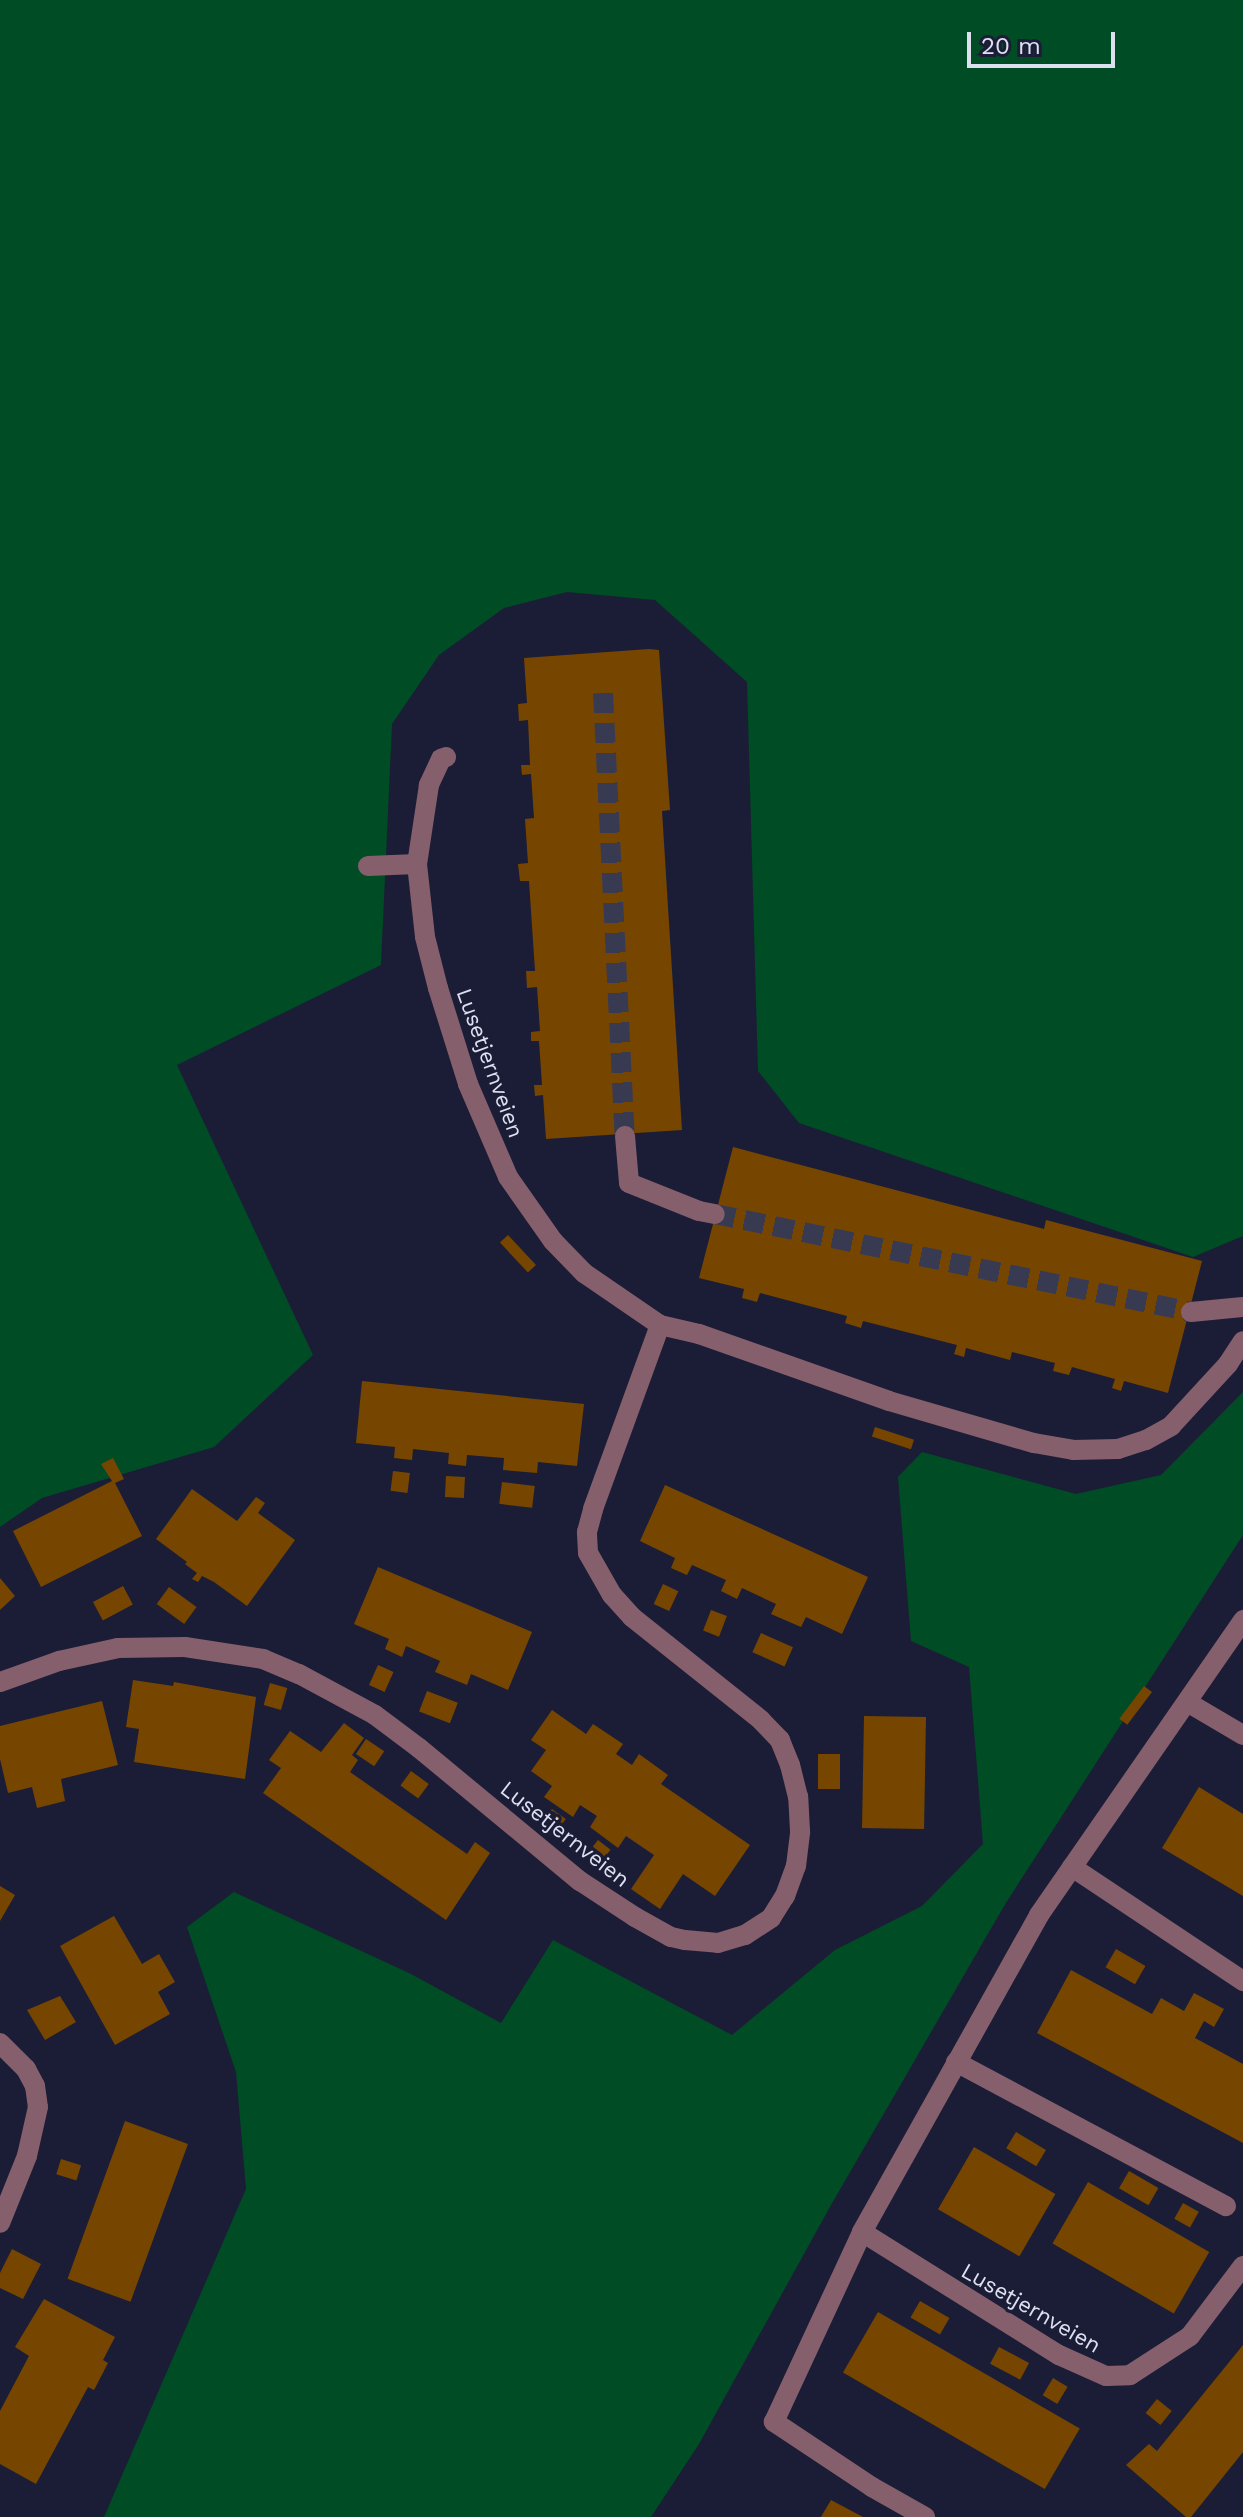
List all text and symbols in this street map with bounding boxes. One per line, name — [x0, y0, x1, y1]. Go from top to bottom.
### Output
scale bar — [971, 16, 1119, 66]
text: 20 m — [981, 32, 1041, 60]
street label: Lusetjernveien — [451, 985, 529, 1141]
street label: Lusetjernveien — [495, 1775, 635, 1893]
street label: Lusetjernveien — [956, 2257, 1106, 2359]

